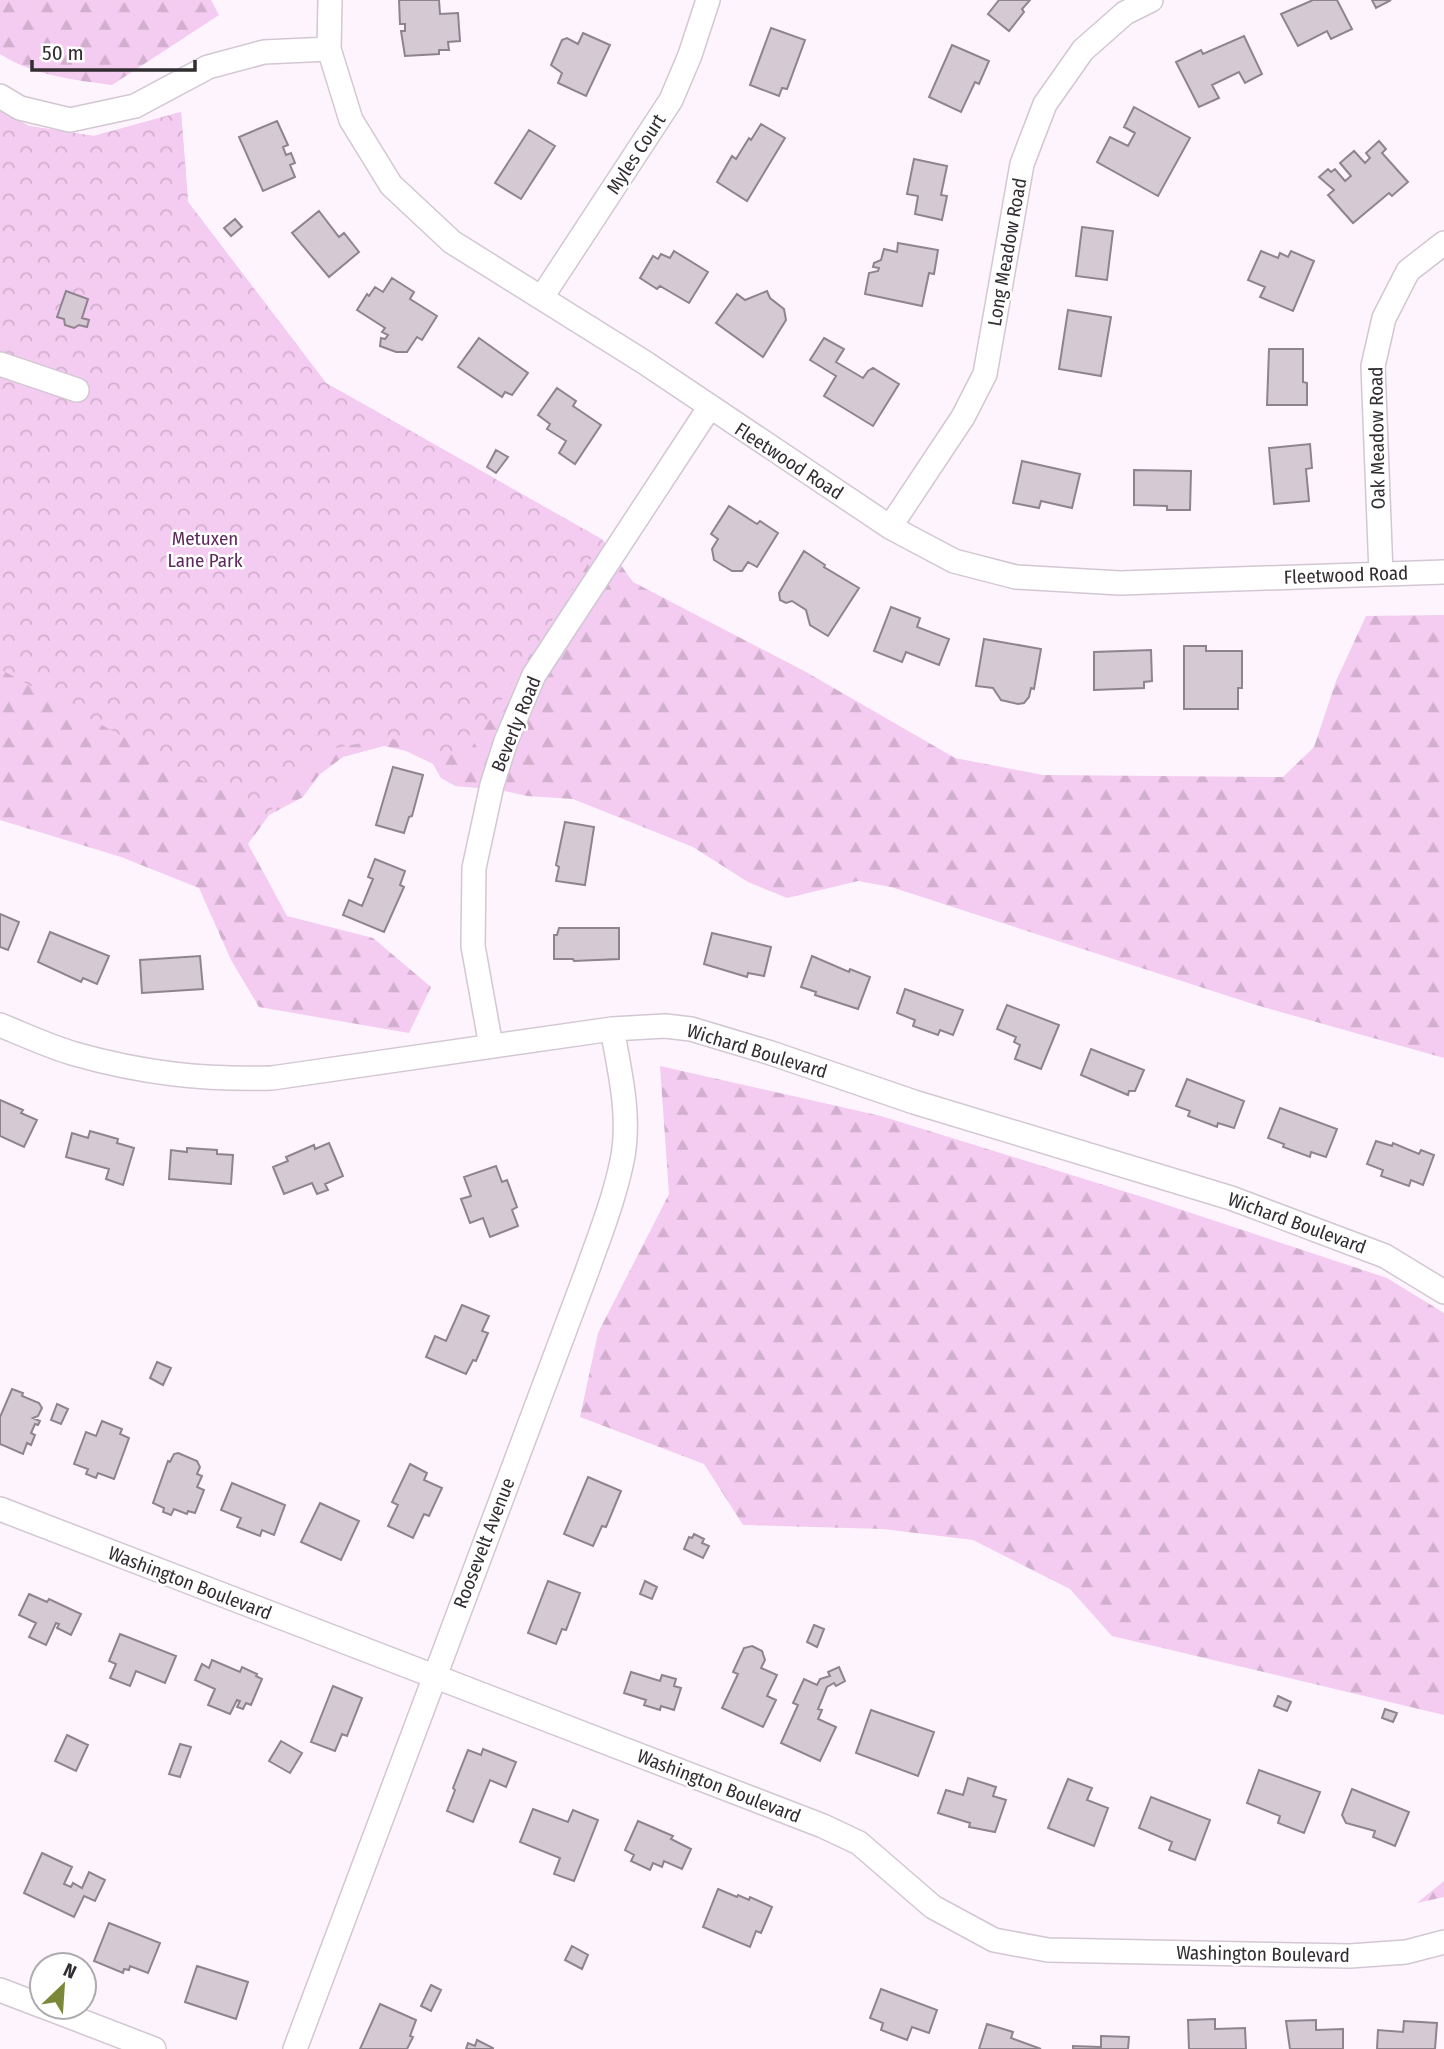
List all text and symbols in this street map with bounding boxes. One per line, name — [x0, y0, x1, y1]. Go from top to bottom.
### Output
scale bar — [32, 28, 194, 72]
text: 50 m — [42, 40, 84, 66]
street label: Myles Court — [602, 109, 671, 198]
street label: Long Meadow Road — [983, 176, 1031, 328]
street label: Oak Meadow Road — [1364, 366, 1390, 510]
street label: Fleetwood Road — [731, 417, 847, 505]
park label: Metuxen Lane Park — [167, 527, 243, 572]
street label: Fleetwood Road — [1283, 561, 1409, 589]
street label: Beverly Road — [486, 673, 546, 775]
street label: Wichard Boulevard — [684, 1019, 830, 1083]
street label: Wichard Boulevard — [1225, 1187, 1369, 1259]
street label: Roosevelt Avenue — [449, 1474, 519, 1612]
street label: Washington Boulevard — [105, 1541, 275, 1625]
street label: Washington Boulevard — [634, 1744, 804, 1828]
street label: Washington Boulevard — [1176, 1941, 1350, 1967]
north arrow — [28, 1951, 98, 2021]
text: N — [60, 1958, 80, 1984]

